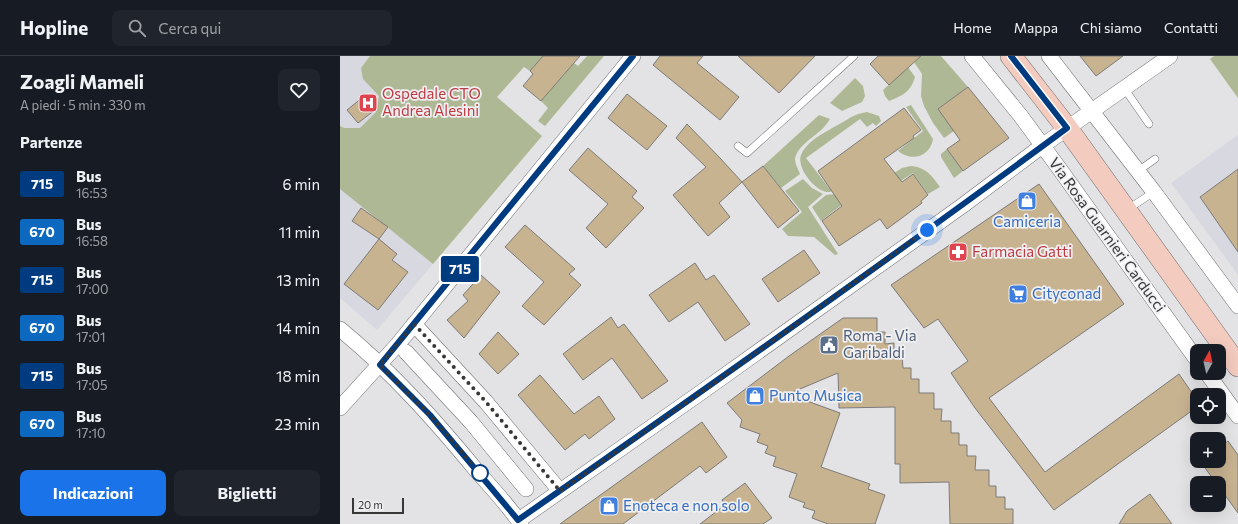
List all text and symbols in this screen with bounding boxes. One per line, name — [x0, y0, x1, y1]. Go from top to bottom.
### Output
search box — [112, 10, 392, 46]
text: Hopline — [20, 16, 88, 39]
icon: search — [126, 17, 148, 39]
text: Cerca qui — [158, 19, 221, 37]
text: Home — [953, 19, 992, 36]
text: Mappa — [1014, 19, 1058, 36]
text: Chi siamo — [1080, 19, 1142, 36]
text: Contatti — [1164, 19, 1218, 36]
button: heart — [278, 69, 320, 111]
text: Zoagli Mameli — [20, 70, 144, 93]
place label: Ospedale CTO Andrea Alesini — [382, 84, 481, 119]
hospital icon: Ospedale CTO Andrea Alesini — [357, 92, 379, 114]
text: A piedi · 5 min · 330 m — [20, 97, 146, 113]
text: Partenze — [20, 133, 82, 151]
street label: Via Rosa Guarnieri Carducci — [1046, 154, 1170, 315]
text: Bus — [76, 167, 101, 185]
text: 715 — [31, 175, 53, 192]
text: 6 min — [282, 175, 320, 193]
text: 16:53 — [76, 185, 107, 201]
shop icon: Camiceria — [1016, 190, 1038, 212]
place label: Camiceria — [993, 212, 1061, 230]
text: Bus — [76, 215, 101, 233]
your location — [917, 220, 937, 240]
text: 670 — [29, 223, 55, 240]
text: 11 min — [279, 223, 320, 241]
text: 16:58 — [76, 233, 108, 249]
pharmacy icon: Farmacia Gatti — [947, 241, 969, 263]
place label: Farmacia Gatti — [972, 242, 1072, 260]
line badge: 715 — [437, 256, 483, 282]
text: 715 — [449, 260, 471, 277]
text: Bus — [76, 263, 101, 281]
text: 715 — [31, 271, 53, 288]
text: 13 min — [277, 271, 320, 289]
text: 17:00 — [76, 281, 108, 297]
supermarket icon: Cityconad — [1007, 283, 1029, 305]
place label: Cityconad — [1032, 284, 1101, 302]
text: Bus — [76, 311, 101, 329]
text: 670 — [29, 319, 55, 336]
text: 14 min — [276, 319, 320, 337]
place label: Roma - Via Garibaldi — [843, 326, 917, 361]
text: 17:01 — [76, 329, 106, 345]
public building icon: Roma - Via Garibaldi — [818, 334, 840, 356]
north arrow — [1190, 344, 1226, 380]
map controls — [1190, 344, 1226, 512]
text: Bus — [76, 359, 101, 377]
text: 715 — [31, 367, 53, 384]
text: 18 min — [276, 367, 320, 385]
text: 17:05 — [76, 377, 107, 393]
shop icon: Punto Musica — [744, 385, 766, 407]
place label: Punto Musica — [769, 386, 862, 404]
button: locate — [1190, 388, 1226, 424]
text: Bus — [76, 407, 101, 425]
text: 670 — [29, 415, 55, 432]
text: 23 min — [275, 415, 320, 433]
text: 17:10 — [76, 425, 106, 441]
button: + — [1190, 432, 1226, 468]
unlabelled marker — [471, 464, 489, 482]
button: Indicazioni — [20, 470, 166, 516]
button: Biglietti — [174, 470, 320, 516]
button: − — [1190, 476, 1226, 512]
shop icon: Enoteca e non solo — [598, 495, 620, 517]
scale bar — [352, 496, 404, 515]
place label: Enoteca e non solo — [623, 496, 750, 514]
text: 20 m — [358, 498, 383, 511]

